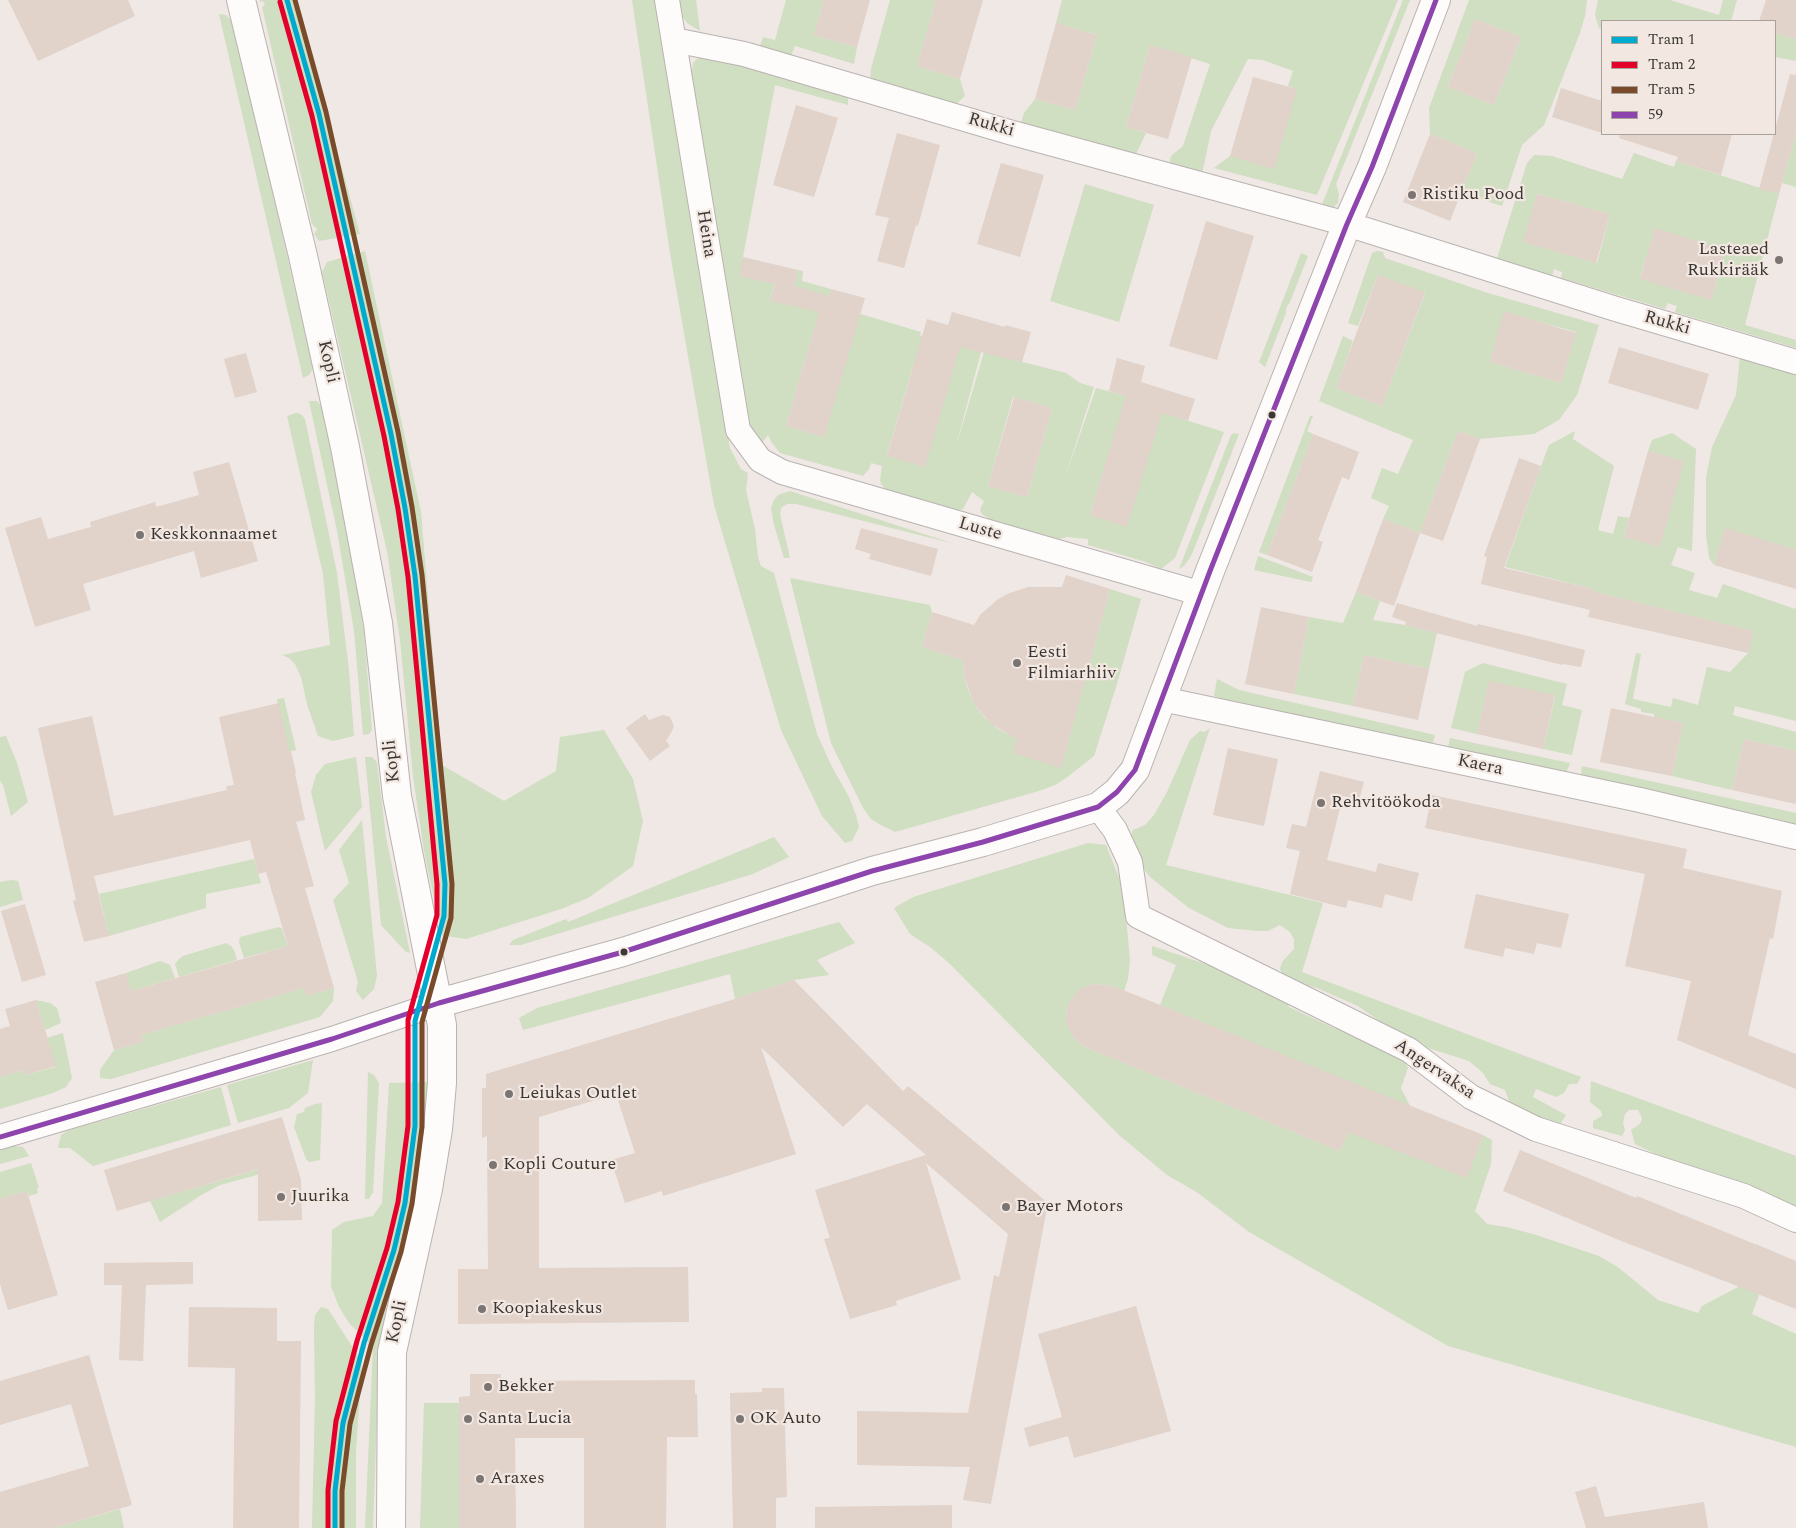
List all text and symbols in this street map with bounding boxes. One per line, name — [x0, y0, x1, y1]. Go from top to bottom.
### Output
legend — [1601, 20, 1776, 135]
text: Tram 1 — [1648, 28, 1695, 51]
text: Tram 2 — [1648, 53, 1695, 76]
text: Tram 5 — [1648, 78, 1695, 101]
text: 59 — [1648, 103, 1663, 126]
street label: Rukki — [965, 109, 1017, 143]
place label: Ristiku Pood — [1422, 184, 1524, 206]
marker: Ristiku Pood — [1406, 189, 1418, 201]
street label: Heina — [691, 209, 719, 259]
place label: Lasteaed Rukkirääk — [1687, 239, 1769, 282]
marker: Lasteaed Rukkirääk — [1773, 254, 1785, 266]
street label: Rukki — [1641, 307, 1693, 341]
street label: Kopli — [312, 338, 342, 386]
unlabelled marker — [1267, 410, 1277, 420]
street label: Luste — [956, 514, 1004, 546]
place label: Keskkonnaamet — [150, 524, 277, 546]
marker: Keskkonnaamet — [134, 529, 146, 541]
place label: Eesti Filmiarhiiv — [1027, 642, 1116, 684]
marker: Eesti Filmiarhiiv — [1011, 657, 1023, 669]
street label: Kopli — [380, 738, 406, 784]
street label: Kaera — [1455, 751, 1505, 781]
place label: Rehvitöökoda — [1331, 792, 1440, 814]
marker: Rehvitöökoda — [1315, 797, 1327, 809]
unlabelled marker — [619, 947, 629, 957]
street label: Angervaksa — [1389, 1035, 1479, 1105]
place label: Leiukas Outlet — [519, 1083, 637, 1105]
marker: Leiukas Outlet — [503, 1088, 515, 1100]
place label: Kopli Couture — [503, 1154, 616, 1176]
marker: Kopli Couture — [487, 1159, 499, 1171]
place label: Juurika — [291, 1186, 349, 1208]
marker: Juurika — [275, 1191, 287, 1203]
place label: Bayer Motors — [1016, 1196, 1124, 1218]
marker: Bayer Motors — [1000, 1201, 1012, 1213]
place label: Koopiakeskus — [492, 1298, 603, 1320]
street label: Kopli — [383, 1299, 413, 1345]
marker: Koopiakeskus — [476, 1303, 488, 1315]
place label: Bekker — [498, 1376, 554, 1398]
marker: Bekker — [482, 1381, 494, 1393]
place label: Santa Lucia — [478, 1408, 571, 1430]
place label: OK Auto — [750, 1408, 821, 1430]
marker: Santa Lucia — [462, 1413, 474, 1425]
marker: OK Auto — [734, 1413, 746, 1425]
place label: Araxes — [490, 1468, 545, 1490]
marker: Araxes — [474, 1473, 486, 1485]

